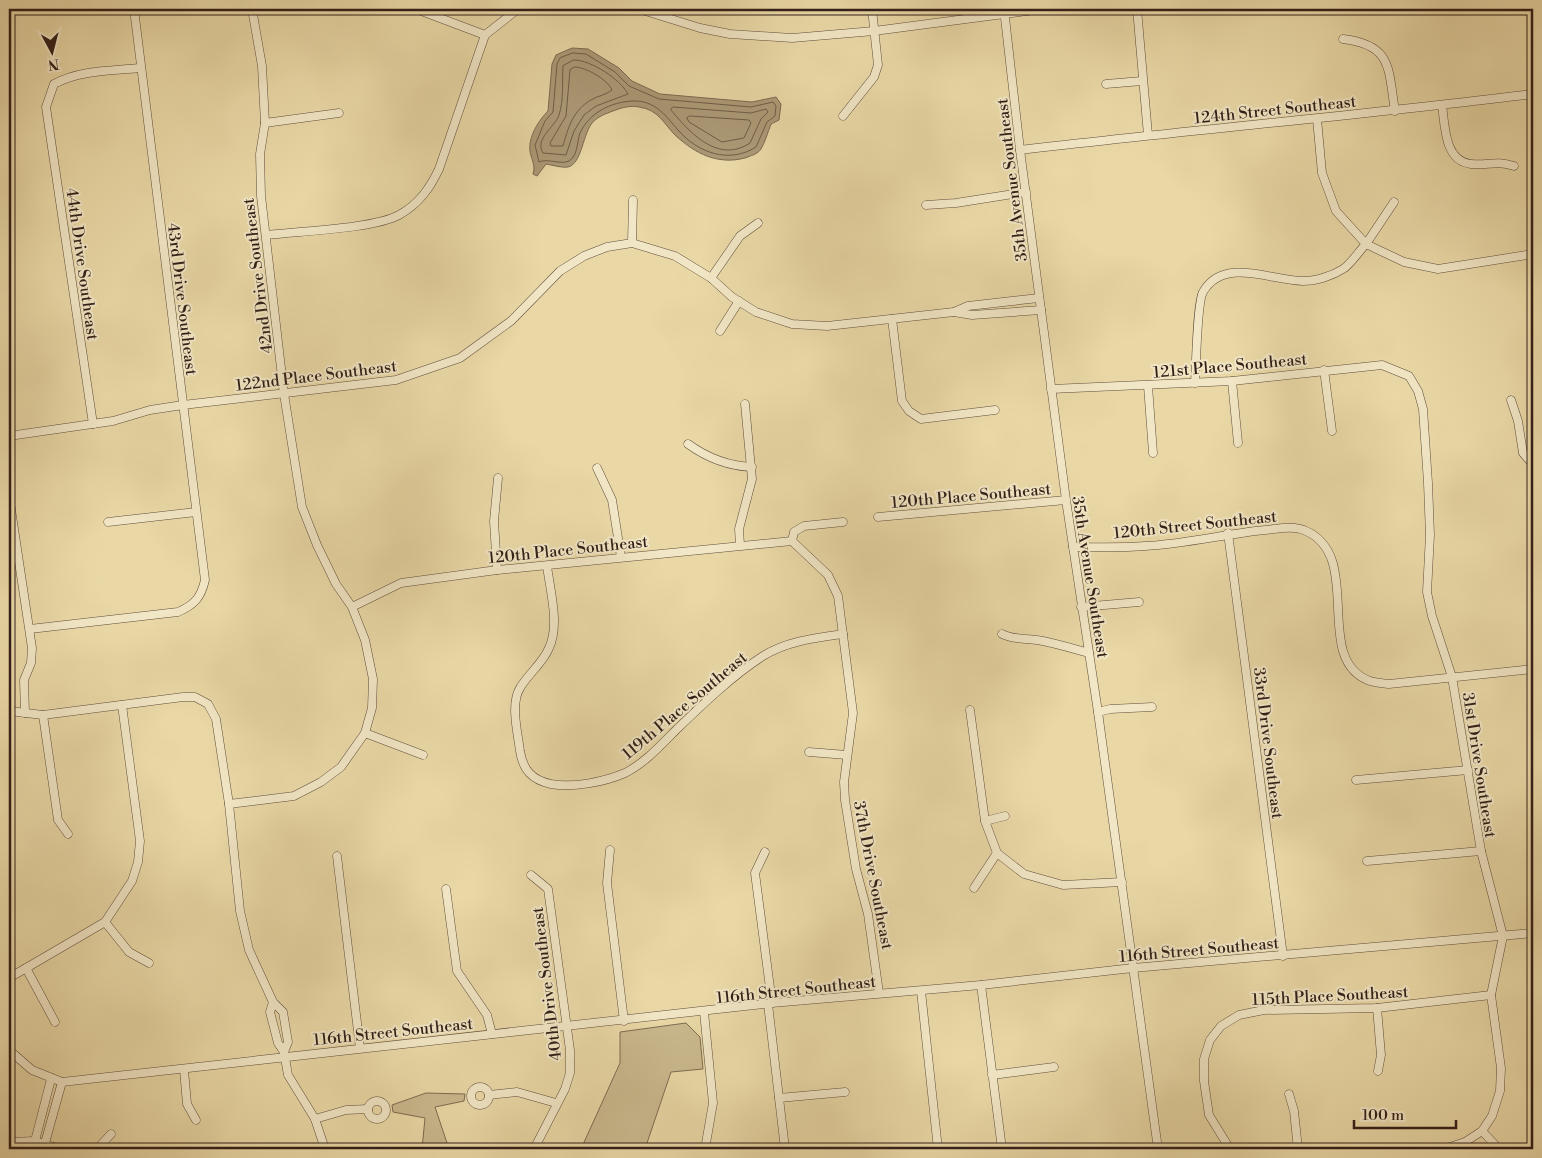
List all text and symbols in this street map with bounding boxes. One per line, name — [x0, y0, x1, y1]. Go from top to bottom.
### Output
north arrow — [28, 28, 78, 78]
text: N — [47, 54, 60, 74]
street label: 124th Street Southeast — [1193, 91, 1358, 128]
street label: 35th Avenue Southeast — [992, 97, 1032, 263]
street label: 44th Drive Southeast — [61, 187, 103, 342]
street label: 42nd Drive Southeast — [239, 197, 277, 355]
street label: 43rd Drive Southeast — [163, 222, 201, 377]
street label: 121st Place Southeast — [1152, 349, 1308, 383]
street label: 122nd Place Southeast — [234, 356, 398, 396]
street label: 120th Place Southeast — [890, 479, 1052, 513]
street label: 35th Avenue Southeast — [1067, 495, 1113, 660]
street label: 120th Street Southeast — [1112, 506, 1278, 544]
street label: 120th Place Southeast — [487, 532, 649, 568]
street label: 119th Place Southeast — [618, 647, 751, 764]
street label: 33rd Drive Southeast — [1249, 666, 1287, 820]
street label: 31st Drive Southeast — [1458, 691, 1500, 840]
street label: 37th Drive Southeast — [849, 799, 897, 952]
street label: 40th Drive Southeast — [528, 906, 566, 1062]
street label: 116th Street Southeast — [1118, 933, 1280, 967]
street label: 116th Street Southeast — [715, 972, 877, 1008]
street label: 115th Place Southeast — [1251, 982, 1409, 1010]
street label: 116th Street Southeast — [312, 1014, 474, 1050]
scale bar — [1354, 1098, 1457, 1130]
text: 100 m — [1362, 1106, 1404, 1125]

